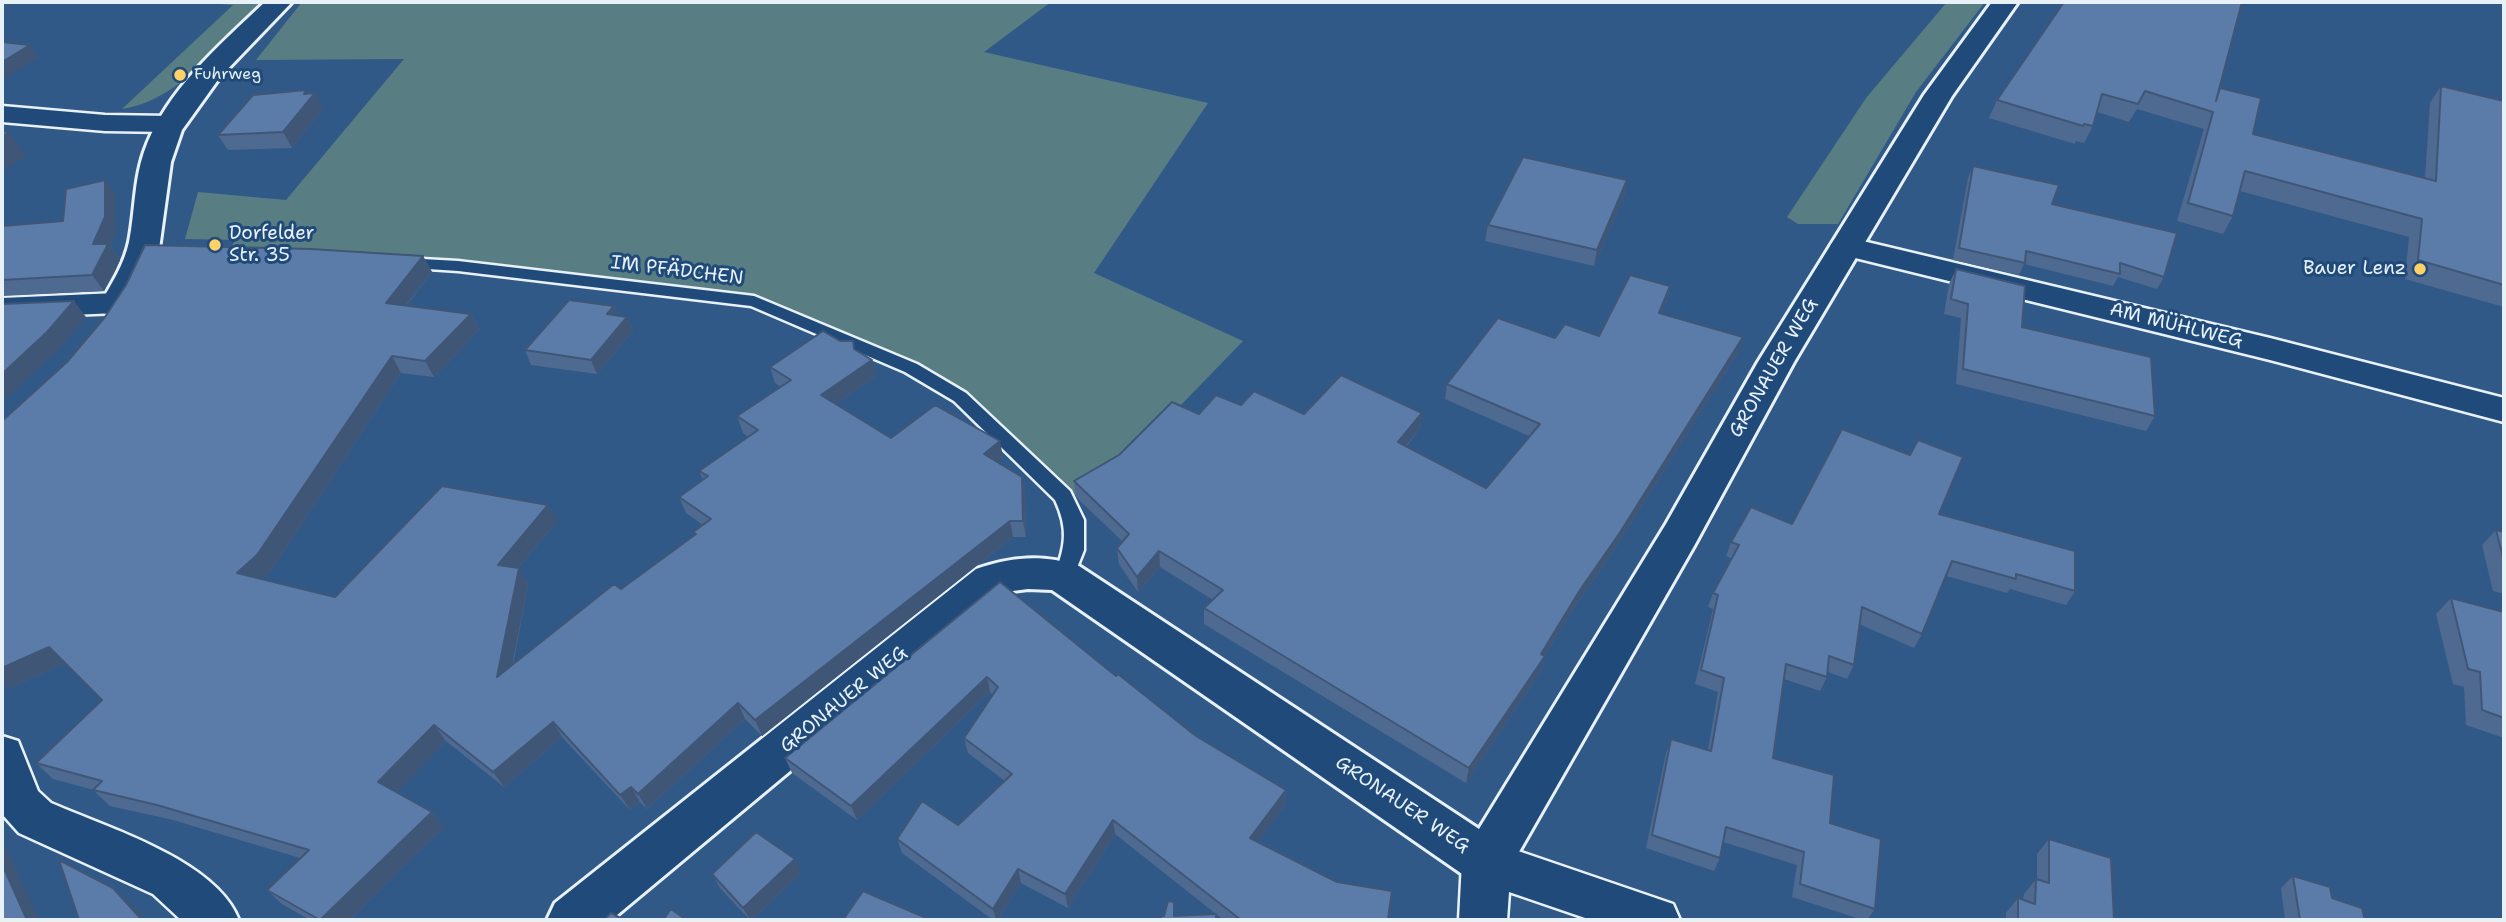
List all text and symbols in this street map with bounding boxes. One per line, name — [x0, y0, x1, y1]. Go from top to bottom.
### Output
place label: Fuhrweg — [194, 65, 261, 85]
marker: Fuhrweg — [172, 67, 188, 83]
place label: Dorfelder Str. 35 — [229, 223, 315, 267]
marker: Dorfelder Str. 35 — [207, 237, 223, 253]
street label: IM PFÄDCHEN — [609, 252, 745, 290]
place label: Bauer Lenz — [2303, 258, 2406, 280]
marker: Bauer Lenz — [2412, 261, 2428, 277]
street label: GRONAUER WEG — [1725, 294, 1823, 442]
street label: AM MÜHLWEG — [2107, 298, 2245, 354]
street label: GRONAUER WEG — [776, 642, 912, 758]
street label: GRONAUER WEG — [1331, 752, 1473, 858]

